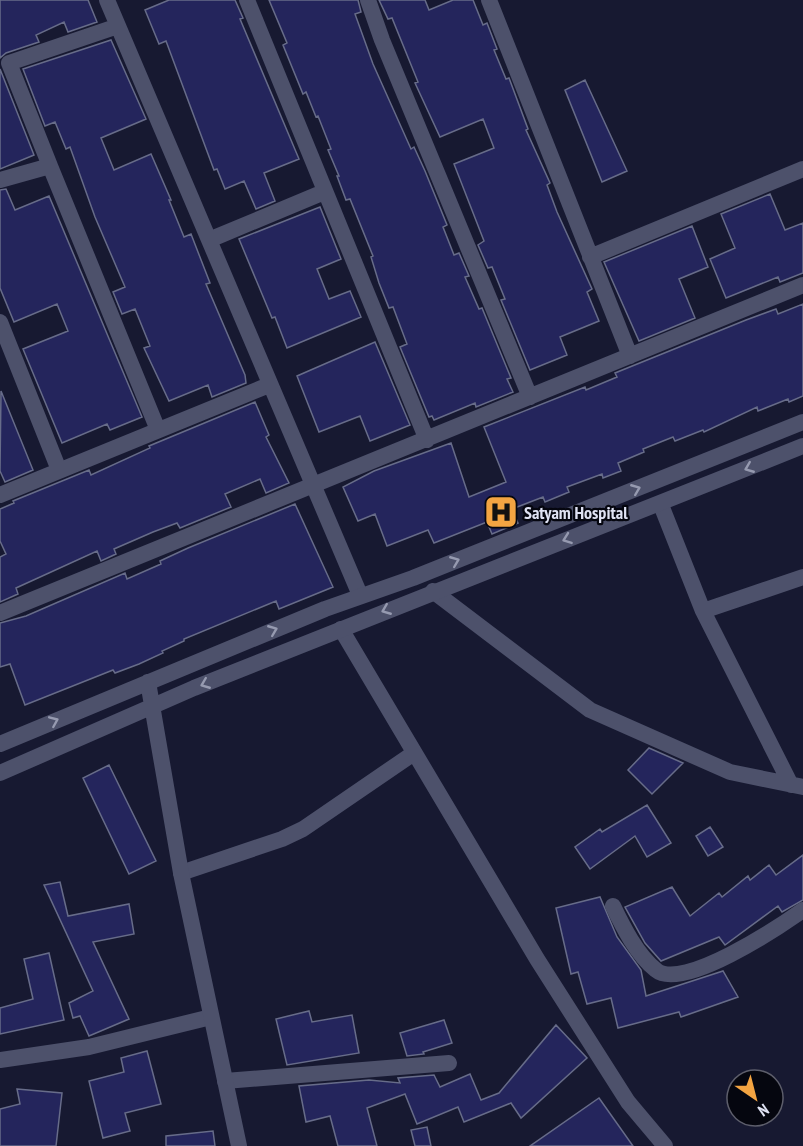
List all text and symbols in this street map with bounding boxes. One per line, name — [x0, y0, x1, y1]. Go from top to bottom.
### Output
one-way arrow — [744, 461, 755, 473]
one-way arrow — [630, 484, 641, 496]
hospital icon: Satyam Hospital — [483, 494, 519, 530]
place label: Satyam Hospital — [524, 501, 628, 524]
one-way arrow — [562, 532, 573, 545]
one-way arrow — [449, 556, 460, 569]
one-way arrow — [381, 603, 392, 616]
one-way arrow — [267, 625, 278, 637]
one-way arrow — [200, 677, 211, 689]
one-way arrow — [48, 716, 59, 728]
north arrow — [725, 1068, 785, 1128]
text: N — [754, 1100, 773, 1121]

